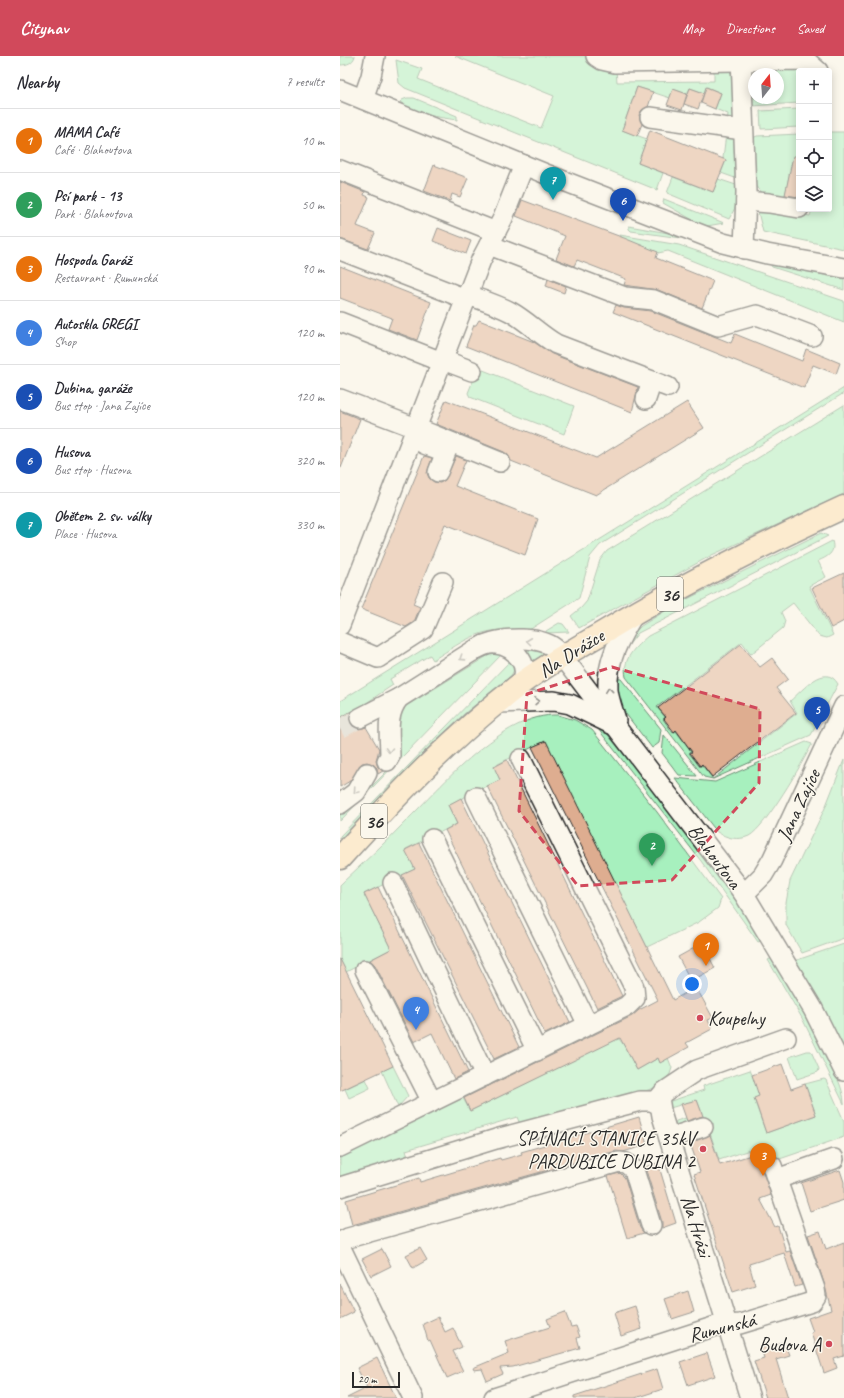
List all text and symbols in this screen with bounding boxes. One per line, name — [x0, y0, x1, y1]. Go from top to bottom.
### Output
text: Citynav — [20, 16, 68, 40]
text: Map — [683, 20, 704, 37]
text: Directions — [726, 20, 775, 37]
text: Saved — [797, 20, 824, 37]
north arrow — [748, 68, 784, 104]
map controls — [796, 68, 832, 212]
button: + — [796, 68, 832, 104]
text: Nearby — [16, 72, 59, 93]
text: 7 results — [286, 74, 324, 90]
button: − — [796, 104, 832, 140]
text: MAMA Café — [54, 123, 118, 142]
text: 1 — [26, 133, 32, 149]
text: 10 m — [302, 133, 324, 149]
button: locate — [796, 140, 832, 176]
text: Café · Blahoutova — [54, 142, 131, 158]
pin: 7 — [540, 167, 566, 200]
button: layers — [796, 176, 832, 212]
text: Psí park - 13 — [54, 187, 121, 206]
pin: 6 — [610, 188, 636, 221]
text: 2 — [26, 197, 32, 213]
text: 50 m — [302, 197, 324, 213]
text: Park · Blahoutova — [54, 206, 132, 222]
text: Hospoda Garáž — [54, 251, 131, 270]
text: 3 — [26, 261, 32, 277]
text: 90 m — [302, 261, 324, 277]
text: Restaurant · Rumunská — [54, 270, 157, 286]
text: Autoskla GREGI — [54, 315, 138, 334]
text: 4 — [26, 325, 32, 341]
text: 120 m — [296, 325, 324, 341]
text: Shop — [54, 334, 76, 350]
text: Dubina, garáže — [54, 379, 131, 398]
text: 5 — [26, 389, 32, 405]
text: 120 m — [296, 389, 324, 405]
text: Bus stop · Jana Zajíce — [54, 398, 150, 414]
text: Husova — [54, 443, 90, 462]
text: 6 — [26, 453, 32, 469]
text: 320 m — [296, 453, 324, 469]
text: Bus stop · Husova — [54, 462, 131, 478]
text: Obětem 2. sv. války — [54, 507, 151, 526]
text: 7 — [26, 517, 32, 533]
text: 330 m — [296, 517, 324, 533]
text: Place · Husova — [54, 526, 116, 542]
road number: 36 — [657, 577, 683, 611]
street label: Na Drážce — [534, 623, 610, 683]
one-way arrow — [526, 636, 532, 645]
one-way arrow — [459, 653, 466, 661]
one-way arrow — [604, 686, 613, 693]
one-way arrow — [534, 697, 540, 706]
pin: 5 — [804, 697, 830, 730]
one-way arrow — [385, 747, 394, 754]
street label: Jana Zajíce — [771, 764, 827, 846]
one-way arrow — [354, 786, 361, 794]
road number: 36 — [361, 804, 387, 838]
street label: Blahoutova — [682, 819, 748, 895]
pin: 2 — [639, 833, 665, 866]
pin: 1 — [693, 933, 719, 966]
your location — [682, 974, 702, 994]
pin: 4 — [403, 997, 429, 1030]
place label: Koupelny — [708, 1006, 767, 1031]
marker: Koupelny — [695, 1013, 705, 1023]
place label: SPÍNACÍ STANICE 35kV PARDUBICE DUBINA 2 — [517, 1126, 699, 1174]
pin: 3 — [750, 1143, 776, 1176]
marker: SPÍNACÍ STANICE 35kV PARDUBICE DUBINA 2 — [698, 1144, 708, 1154]
street label: Na Hrázi — [675, 1192, 718, 1262]
street label: Rumunská — [686, 1307, 760, 1348]
place label: Budova A — [759, 1332, 822, 1357]
marker: Budova A — [824, 1339, 834, 1349]
scale bar — [352, 1370, 400, 1389]
text: 20 m — [358, 1372, 377, 1386]

